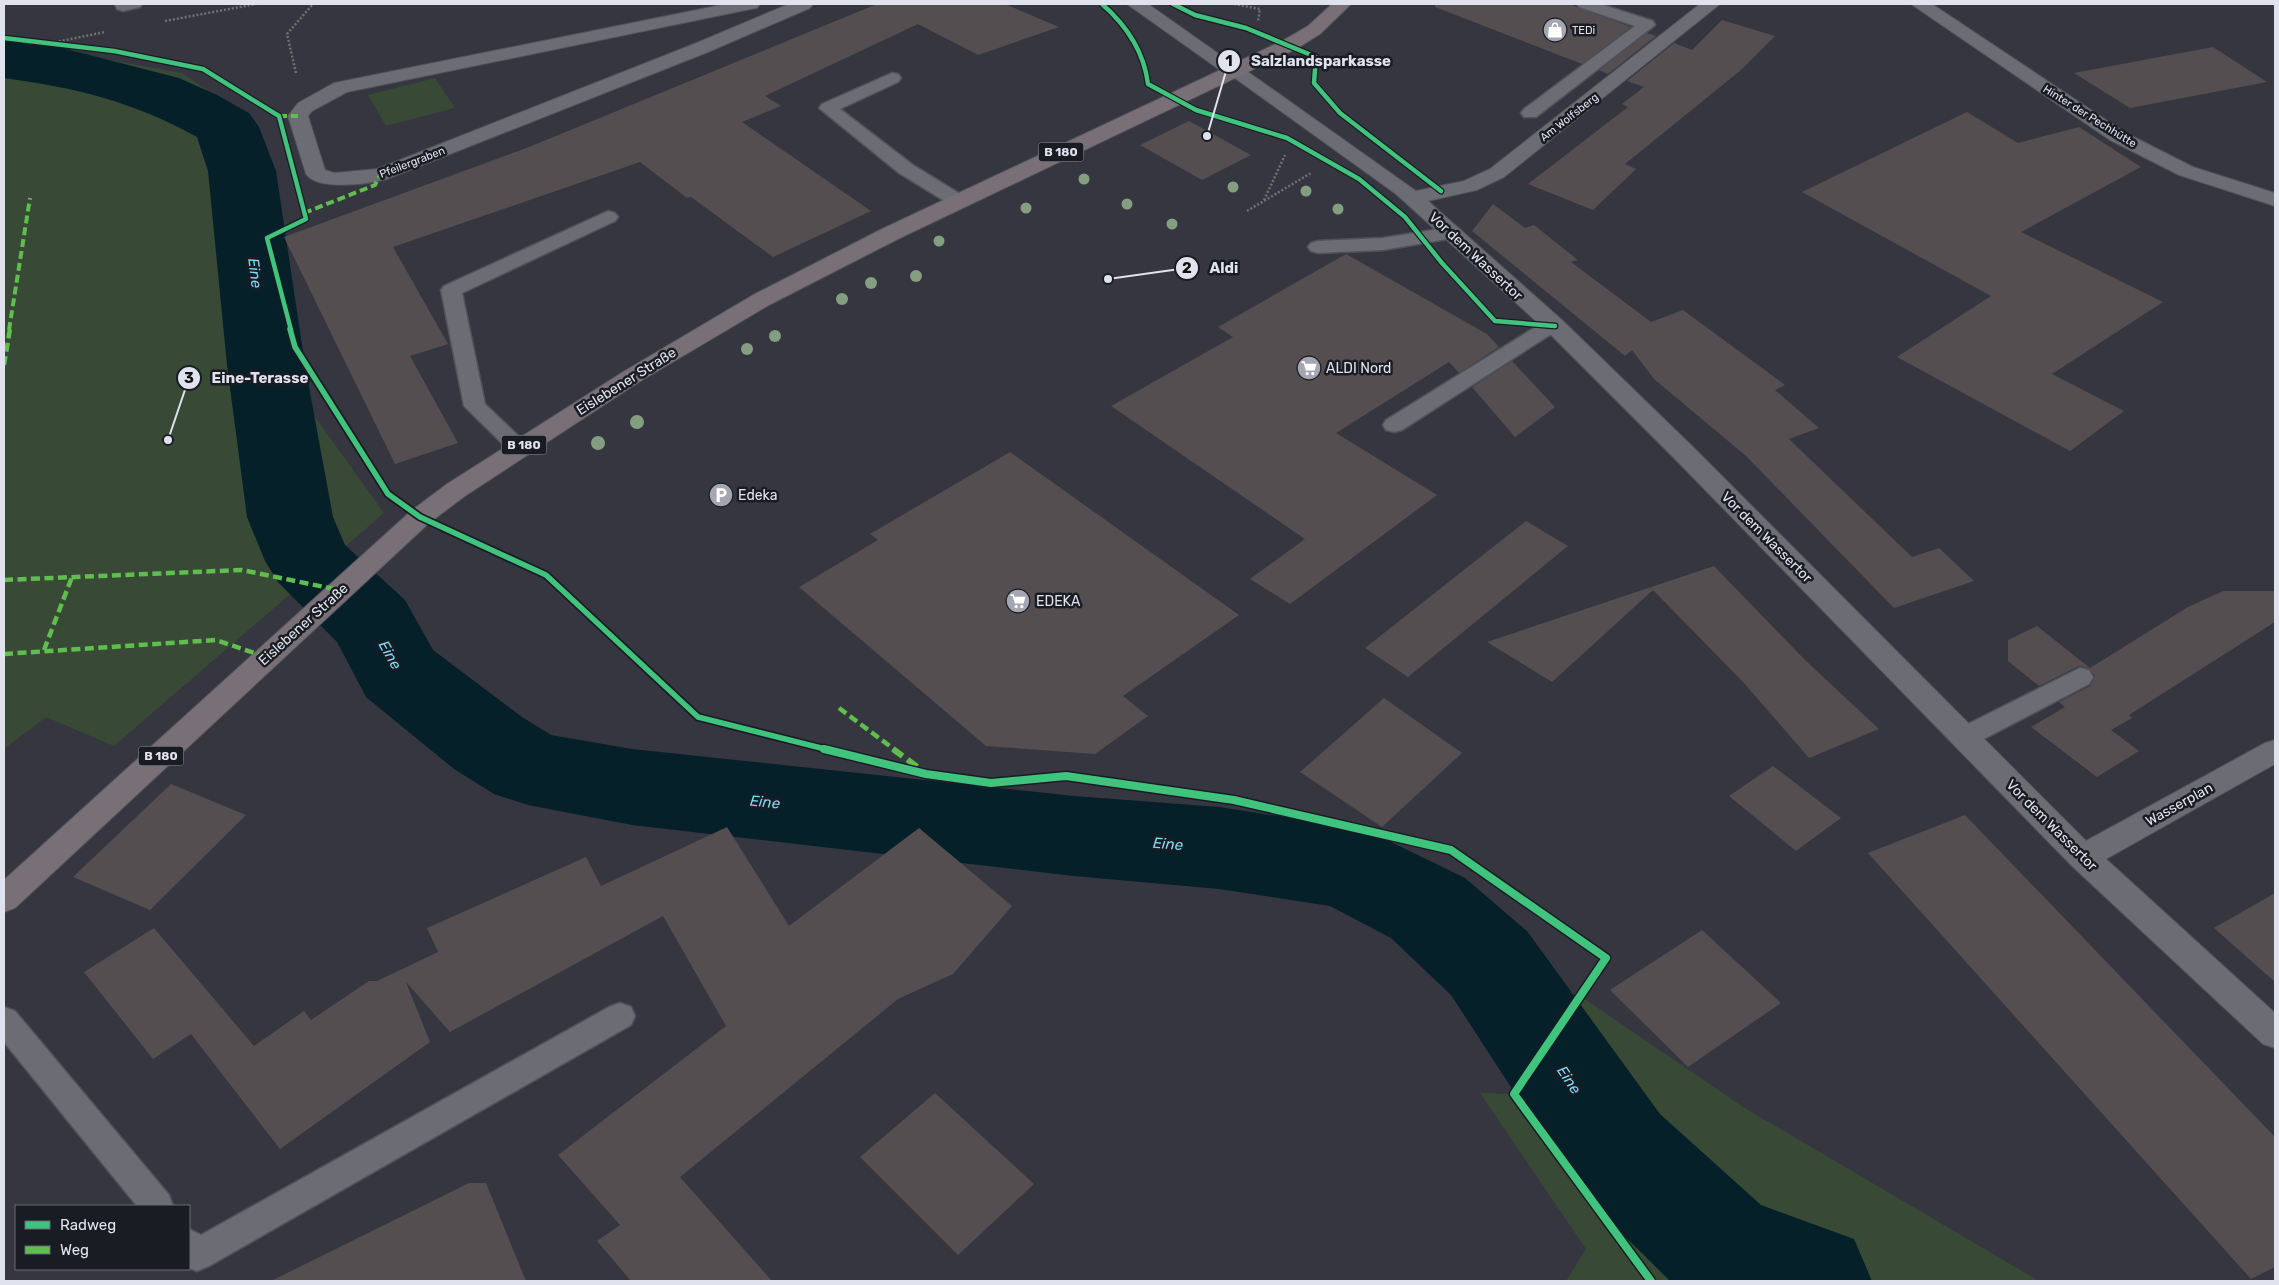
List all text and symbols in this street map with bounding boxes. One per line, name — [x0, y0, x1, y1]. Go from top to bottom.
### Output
shop icon: TEDi — [1542, 17, 1568, 43]
place label: TEDi — [1572, 24, 1595, 37]
callout: Salzlandsparkasse — [1216, 46, 1401, 76]
text: 1 — [1225, 52, 1233, 70]
text: Salzlandsparkasse — [1251, 52, 1391, 70]
street label: Hinter der Pechhütte — [2041, 82, 2139, 150]
street label: Am Wolfsberg — [1538, 91, 1601, 144]
road number: B 180 — [1038, 142, 1084, 162]
street label: Pfeilergraben — [378, 144, 447, 181]
street label: Vor dem Wassertor — [1425, 209, 1526, 305]
callout: Aldi — [1175, 253, 1249, 283]
water label: Eine — [244, 257, 266, 290]
text: 2 — [1182, 259, 1192, 277]
text: Aldi — [1210, 259, 1238, 277]
street label: Eislebener Straße — [573, 344, 679, 419]
supermarket icon: ALDI Nord — [1296, 355, 1322, 381]
place label: ALDI Nord — [1326, 360, 1391, 377]
callout: Eine-Terasse — [176, 363, 318, 393]
text: 3 — [184, 369, 194, 387]
text: Eine-Terasse — [212, 369, 308, 387]
road number: B 180 — [502, 436, 546, 454]
parking icon: Edeka — [708, 482, 734, 508]
place label: Edeka — [738, 487, 777, 504]
street label: Vor dem Wassertor — [1718, 488, 1816, 587]
street label: Eislebener Straße — [255, 580, 352, 669]
supermarket icon: EDEKA — [1005, 588, 1031, 614]
place label: EDEKA — [1036, 593, 1081, 610]
water label: Eine — [375, 637, 405, 673]
road number: B 180 — [138, 746, 184, 766]
street label: Vor dem Wassertor — [2003, 776, 2101, 875]
street label: Wasserplan — [2143, 779, 2216, 830]
water label: Eine — [749, 791, 782, 813]
water label: Eine — [1152, 834, 1184, 854]
water label: Eine — [1553, 1062, 1585, 1098]
legend — [15, 1205, 190, 1270]
text: Radweg — [60, 1216, 116, 1234]
text: Weg — [60, 1241, 89, 1259]

